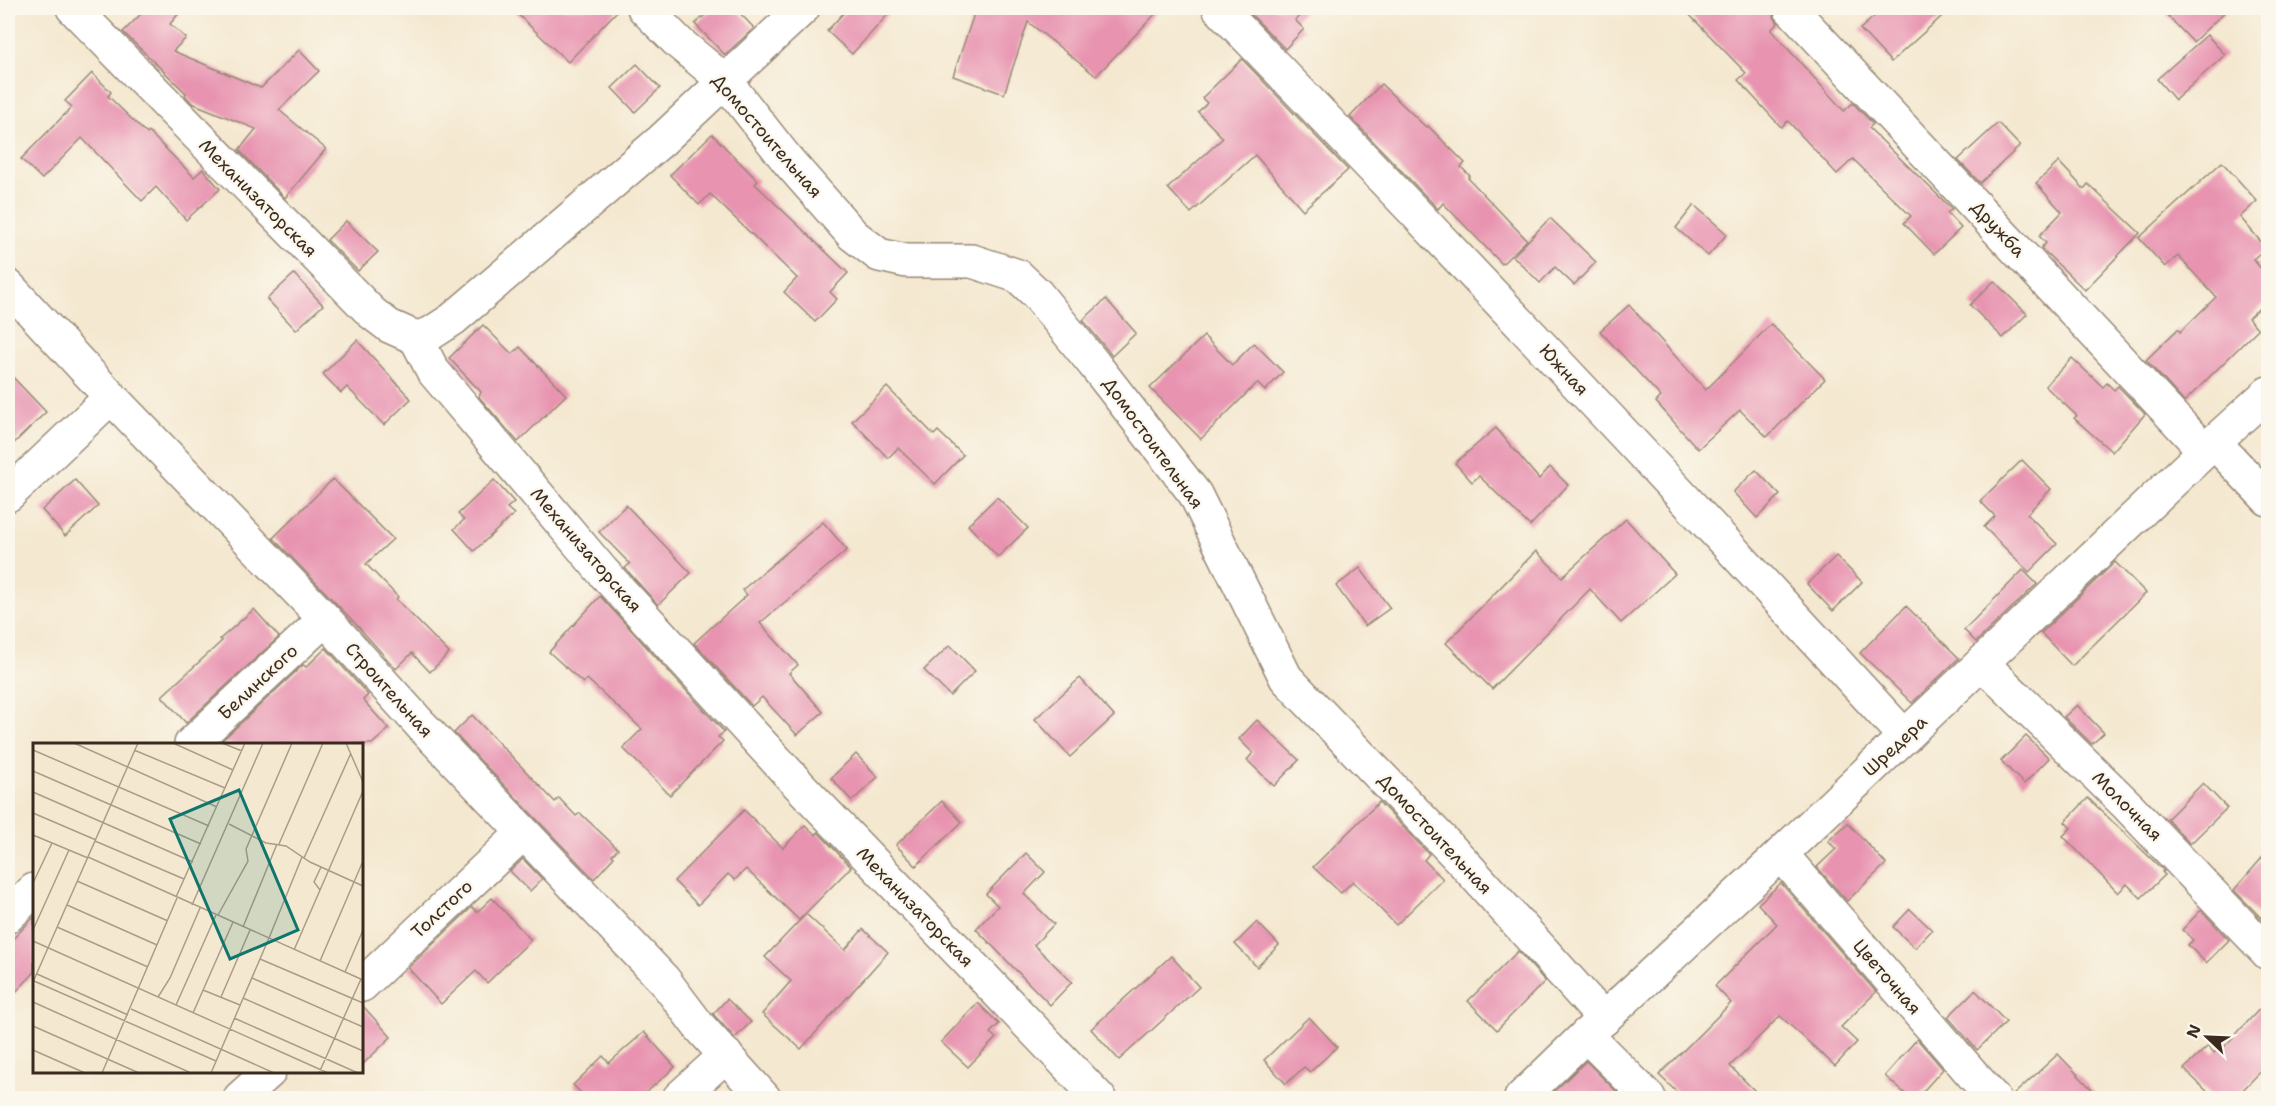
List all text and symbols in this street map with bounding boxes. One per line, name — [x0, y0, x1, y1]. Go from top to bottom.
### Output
street label: Домостоительная — [706, 69, 828, 203]
street label: Механизаторская — [193, 133, 323, 263]
street label: Дружба — [1965, 195, 2031, 263]
street label: Южная — [1534, 339, 1594, 401]
street label: Домостоительная — [1097, 372, 1209, 514]
street label: Механизаторская — [525, 482, 647, 618]
street label: Строительная — [340, 637, 438, 743]
street label: Белинского — [213, 639, 303, 725]
street label: Шредера — [1858, 710, 1932, 782]
inset map — [33, 743, 363, 1073]
street label: Молочная — [2087, 766, 2167, 846]
street label: Домостоительная — [1373, 768, 1497, 900]
street label: Механизаторская — [851, 842, 979, 972]
street label: Толстого — [406, 874, 478, 944]
street label: Цветочная — [1848, 934, 1926, 1020]
north arrow — [2177, 1007, 2237, 1067]
text: N — [2182, 1021, 2206, 1041]

